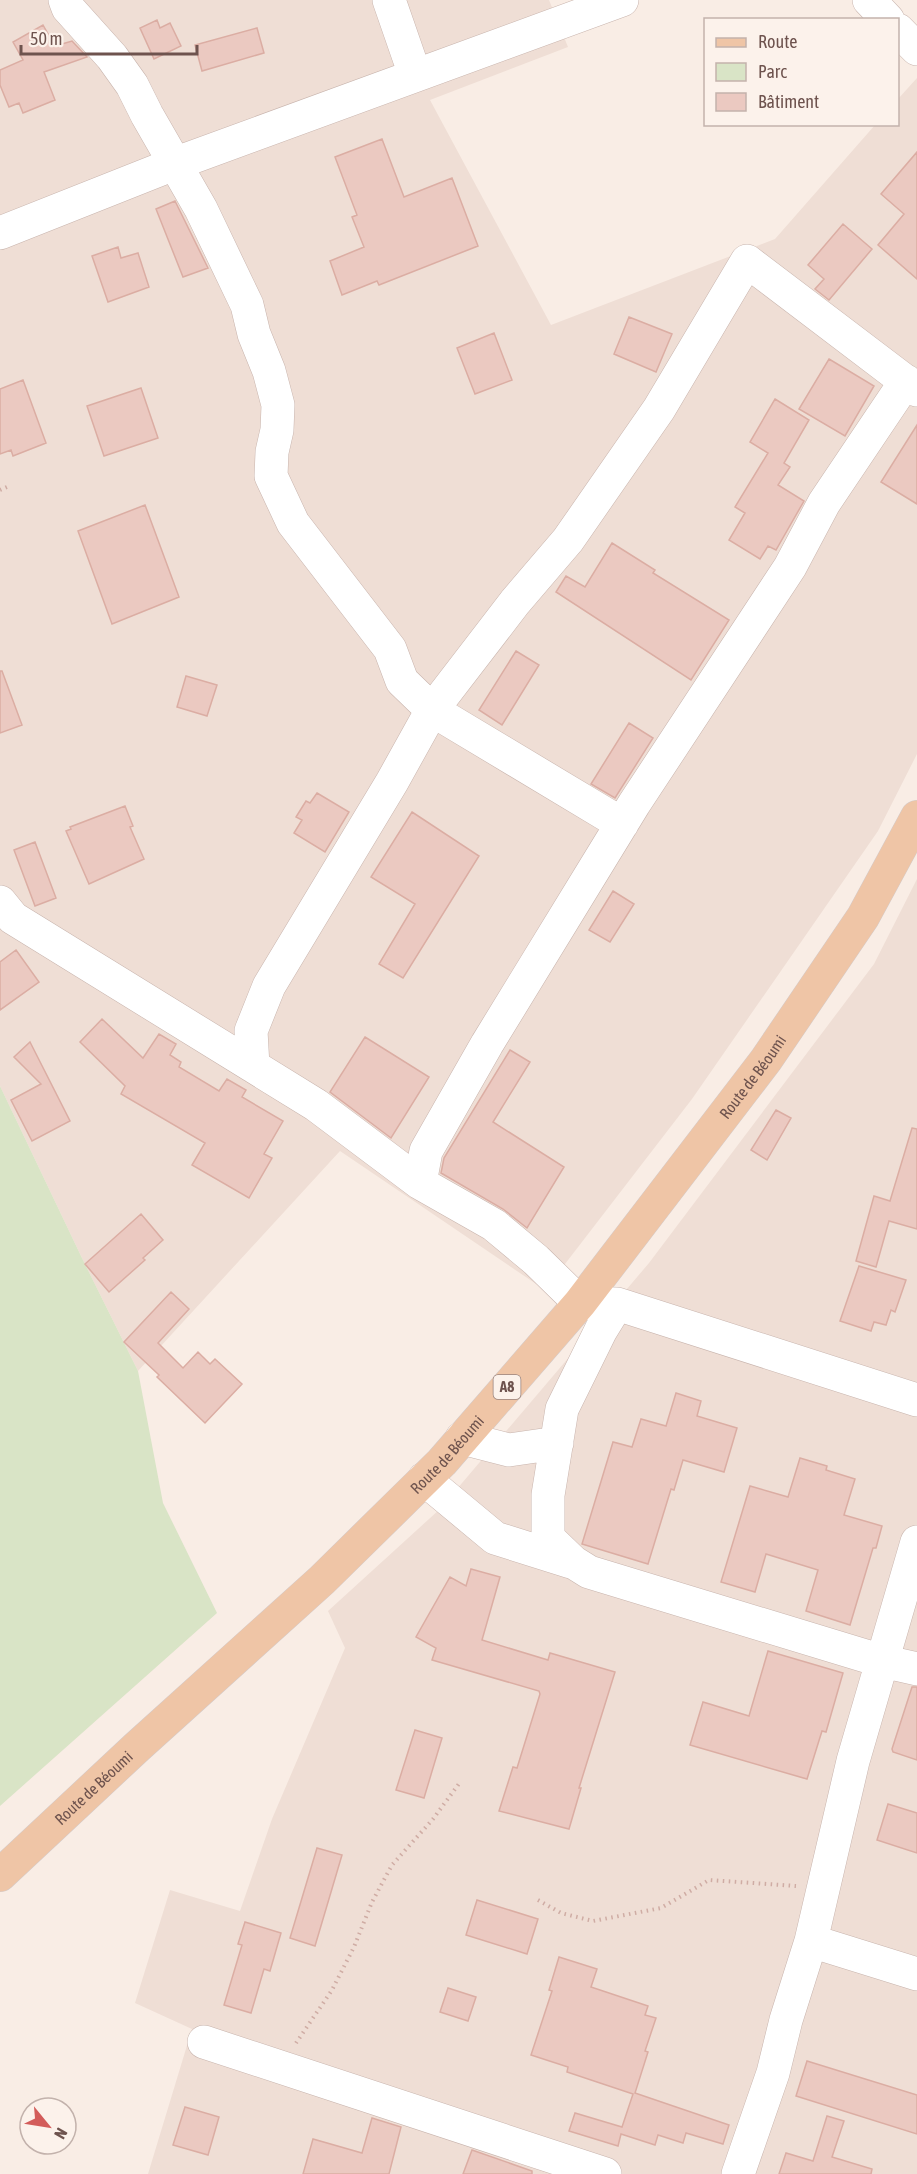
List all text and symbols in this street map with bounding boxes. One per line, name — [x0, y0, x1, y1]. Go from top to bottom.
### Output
scale bar — [21, 18, 196, 56]
legend — [704, 18, 899, 126]
text: 50 m — [30, 28, 62, 49]
text: Route — [758, 31, 797, 52]
text: Parc — [758, 61, 787, 82]
text: Bâtiment — [758, 91, 819, 112]
street label: Route de Béoumi — [715, 1032, 789, 1122]
road number: A8 — [494, 1375, 520, 1399]
street label: Route de Béoumi — [407, 1412, 487, 1497]
street label: Route de Béoumi — [51, 1747, 136, 1828]
north arrow — [18, 2096, 78, 2156]
text: N — [51, 2125, 71, 2142]

